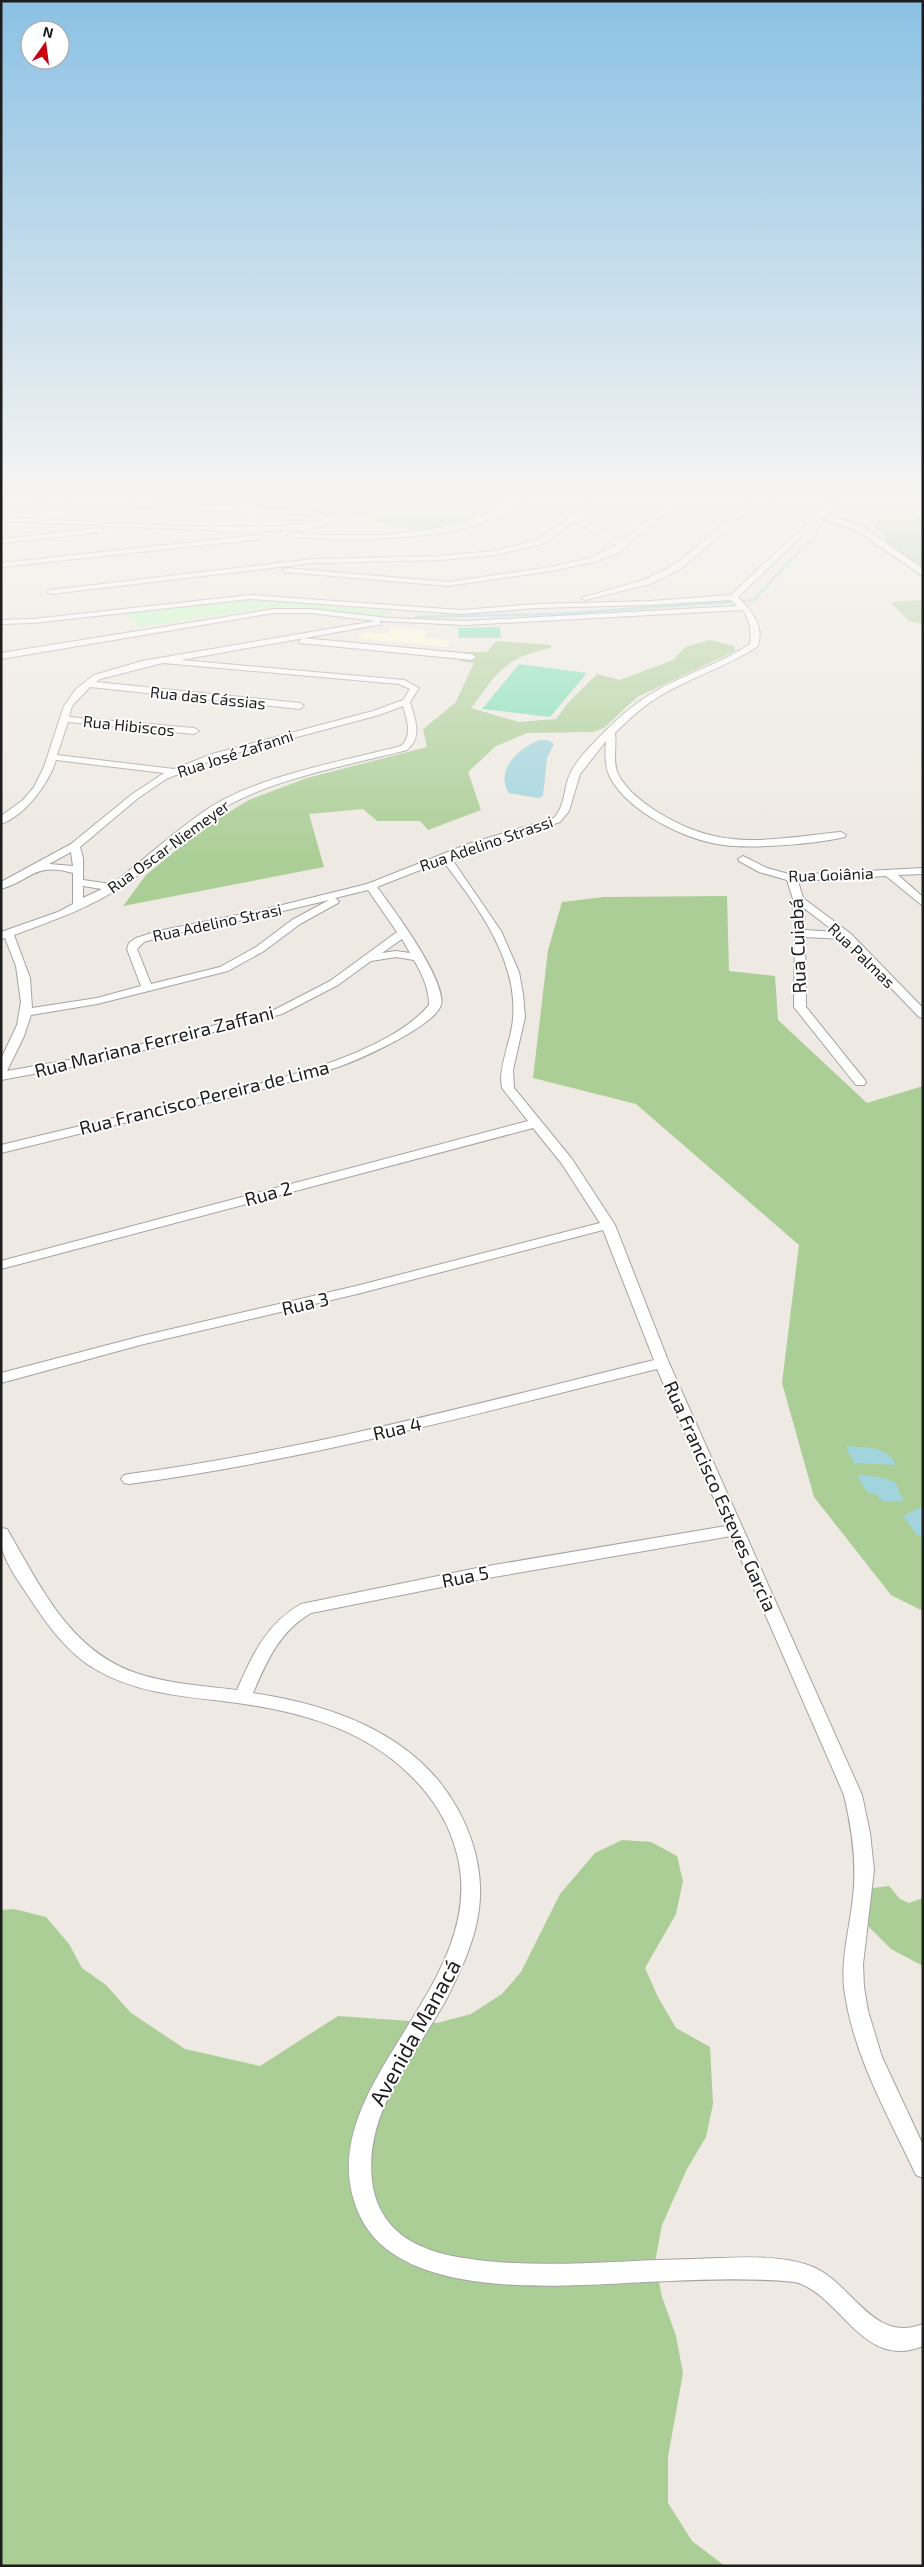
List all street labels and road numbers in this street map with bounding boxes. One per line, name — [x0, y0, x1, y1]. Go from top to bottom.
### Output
street label: Rua das Cássias — [149, 681, 267, 713]
street label: Rua Hibiscos — [82, 711, 176, 739]
street label: Rua José Zafanni — [174, 725, 296, 781]
street label: Rua Oscar Niemeyer — [103, 795, 233, 897]
street label: Rua Adelino Strassi — [417, 811, 555, 875]
street label: Rua Goiânia — [788, 863, 874, 885]
street label: Rua Cuiabá — [784, 898, 810, 994]
street label: Rua Adelino Strasi — [151, 899, 283, 945]
street label: Rua Palmas — [825, 919, 899, 991]
street label: Rua Mariana Ferreira Zaffani — [32, 1000, 276, 1082]
street label: Rua Francisco Pereira de Lima — [77, 1055, 331, 1139]
street label: Rua 2 — [242, 1176, 294, 1210]
street label: Rua 3 — [279, 1286, 331, 1320]
street label: Rua Francisco Esteves Garcia — [660, 1377, 782, 1615]
street label: Rua 4 — [371, 1411, 423, 1445]
street label: Rua 5 — [440, 1560, 490, 1592]
street label: Avenida Manacá — [363, 1954, 465, 2110]

